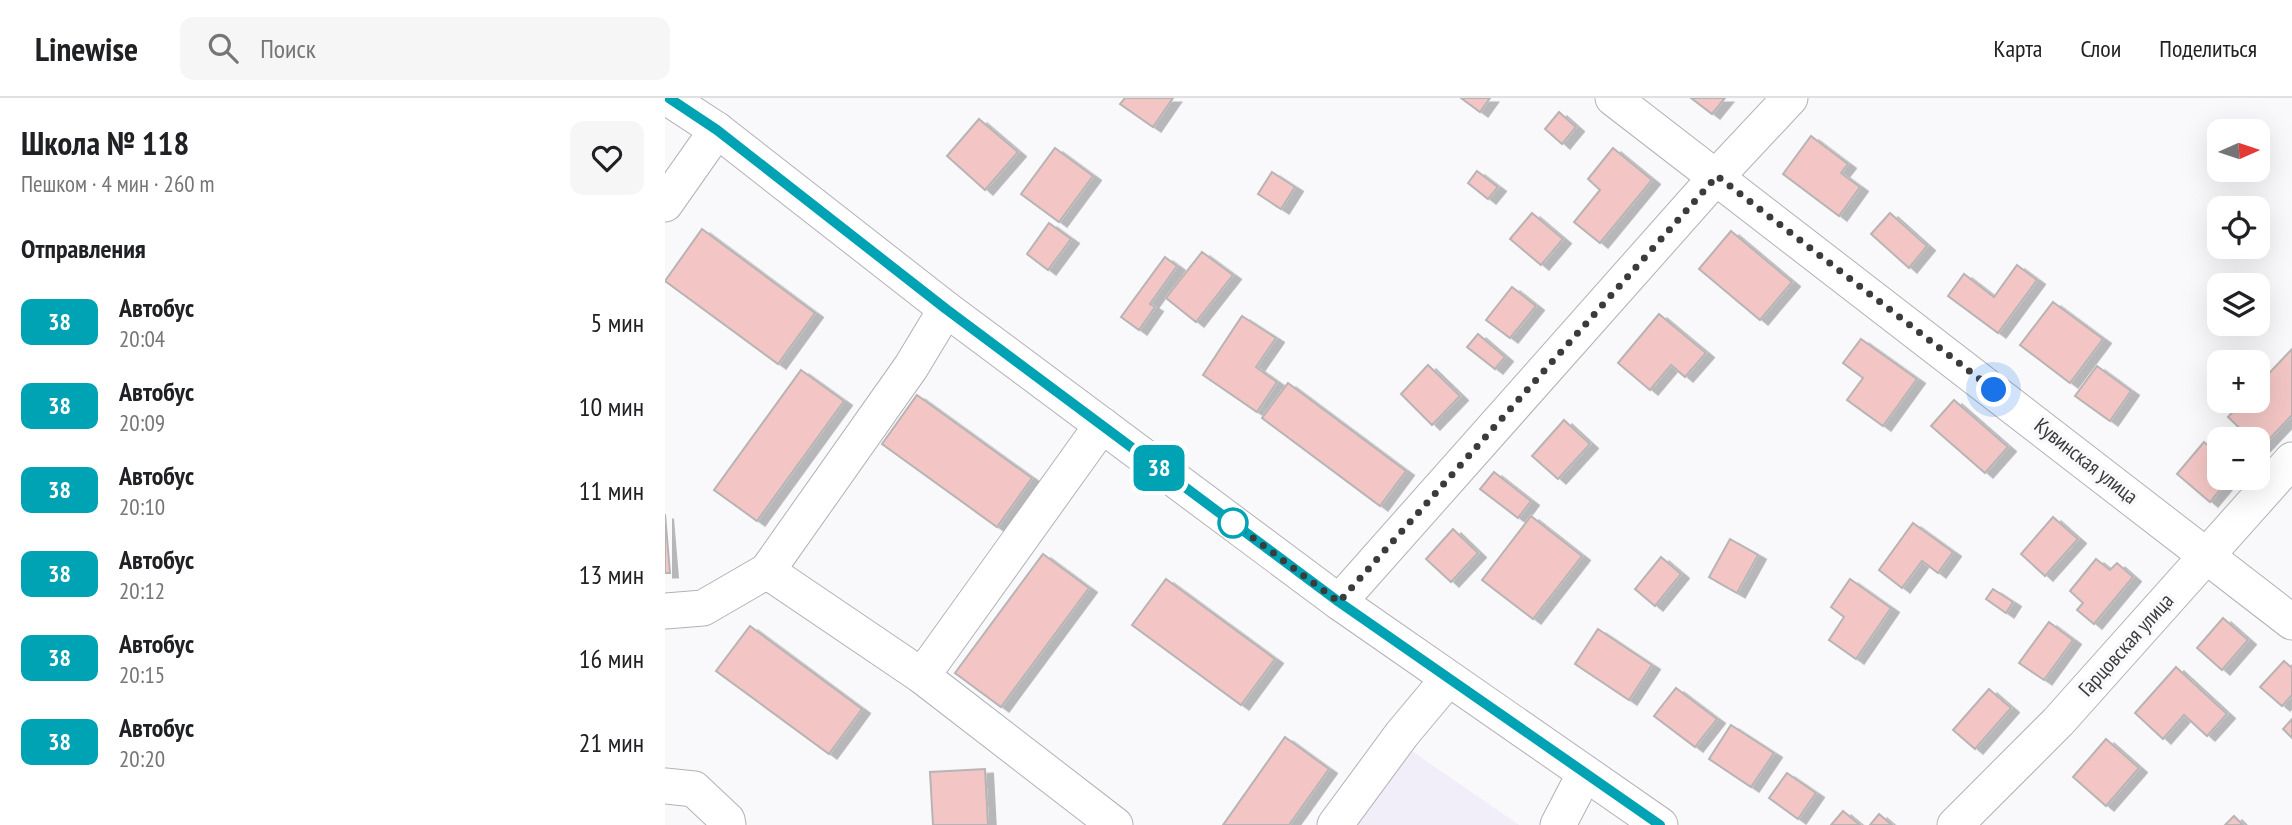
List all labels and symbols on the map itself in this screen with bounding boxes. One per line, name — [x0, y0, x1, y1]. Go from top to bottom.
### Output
north arrow — [2207, 119, 2270, 182]
your location — [1976, 372, 2011, 407]
street label: Кувинская улица — [2029, 412, 2144, 510]
line badge: 38 — [1127, 445, 1191, 491]
unlabelled marker — [1218, 508, 1248, 538]
street label: Гарцовская улица — [2072, 588, 2179, 702]

